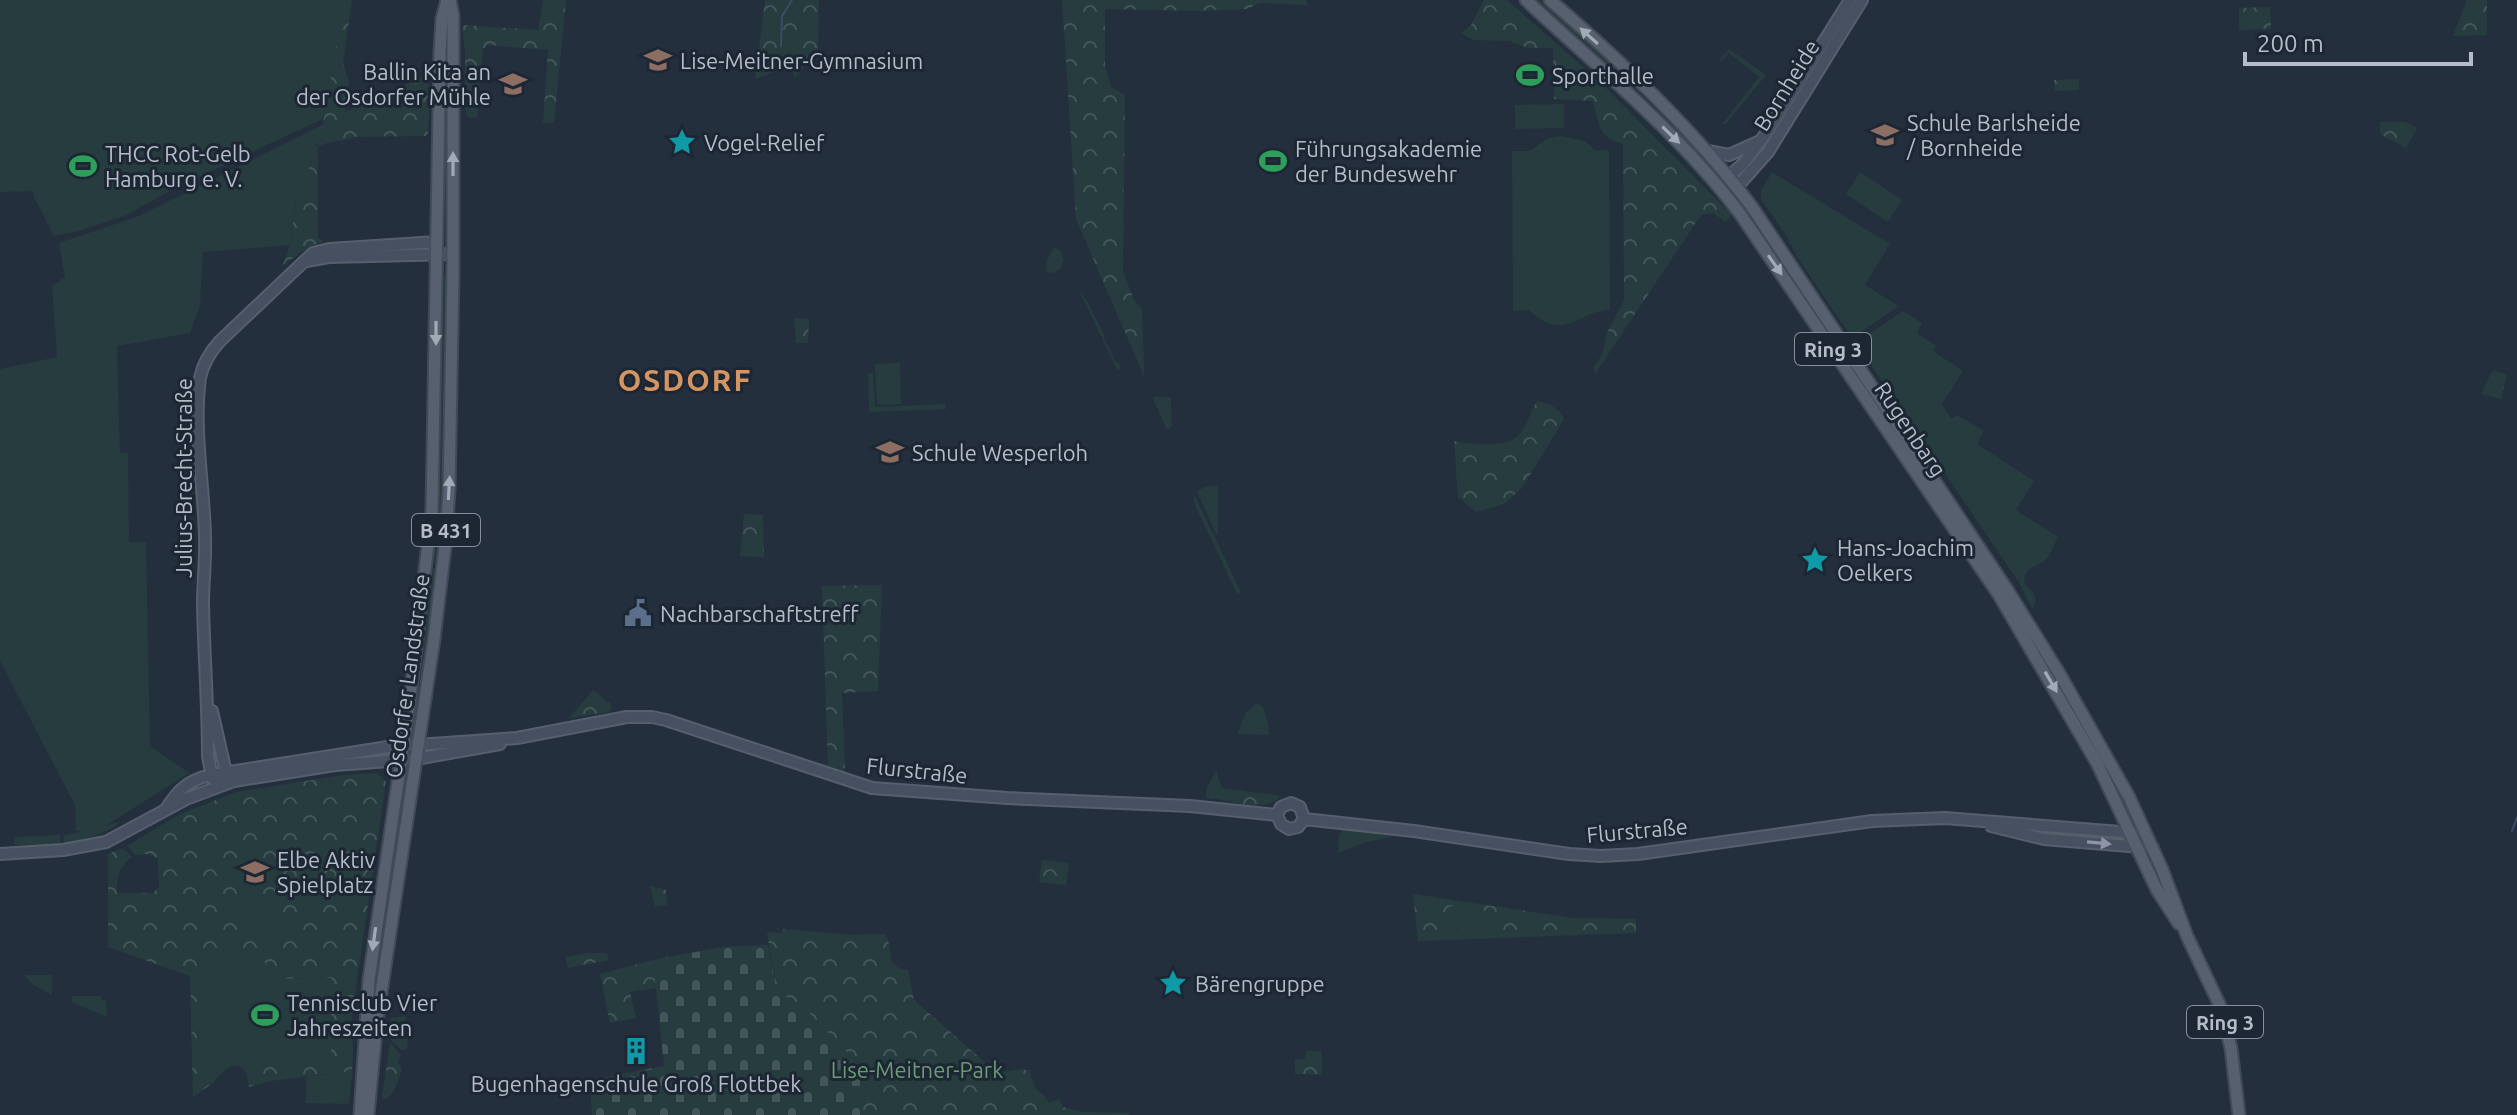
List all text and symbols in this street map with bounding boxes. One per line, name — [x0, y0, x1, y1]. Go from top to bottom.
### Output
scale bar — [2245, 16, 2471, 66]
one-way arrow — [1580, 28, 1600, 45]
text: 200 m — [2257, 30, 2324, 57]
street label: Bornheide — [1748, 35, 1824, 135]
school or university icon: Lise-Meitner-Gymnasium — [643, 45, 673, 75]
place label: Lise-Meitner-Gymnasium — [680, 48, 923, 73]
place label: Ballin Kita an der Osdorfer Mühle — [296, 59, 491, 109]
sports icon: Sporthalle — [1515, 60, 1545, 90]
place label: Sporthalle — [1552, 63, 1654, 88]
school or university icon: Ballin Kita an der Osdorfer Mühle — [498, 69, 528, 99]
place label: Schule Barlsheide / Bornheide — [1906, 110, 2081, 160]
school or university icon: Schule Barlsheide / Bornheide — [1870, 120, 1900, 150]
one-way arrow — [1661, 125, 1680, 143]
place icon: Vogel-Relief — [667, 127, 697, 157]
place label: Vogel-Relief — [704, 130, 825, 155]
place label: Führungsakademie der Bundeswehr — [1295, 136, 1482, 186]
place label: THCC Rot-Gelb Hamburg e. V. — [105, 141, 251, 191]
sports icon: Führungsakademie der Bundeswehr — [1258, 146, 1288, 176]
sports icon: THCC Rot-Gelb Hamburg e. V. — [68, 151, 98, 181]
one-way arrow — [447, 151, 459, 176]
one-way arrow — [1767, 254, 1782, 275]
one-way arrow — [430, 321, 442, 346]
road number: Ring 3 — [1795, 333, 1871, 365]
district label: OSDORF — [618, 363, 752, 397]
street label: Rugenbarg — [1870, 377, 1952, 481]
street label: Julius-Brecht-Straße — [171, 378, 196, 578]
school or university icon: Schule Wesperloh — [875, 437, 905, 467]
place label: Schule Wesperloh — [912, 440, 1088, 465]
one-way arrow — [442, 475, 455, 500]
road number: B 431 — [412, 514, 480, 546]
place label: Hans-Joachim Oelkers — [1837, 535, 1974, 585]
place icon: Hans-Joachim Oelkers — [1800, 545, 1830, 575]
street label: Osdorfer Landstraße — [380, 572, 434, 780]
public building icon: Nachbarschaftstreff — [623, 598, 653, 628]
place label: Nachbarschaftstreff — [660, 601, 859, 626]
one-way arrow — [2044, 671, 2058, 693]
street label: Flurstraße — [865, 752, 969, 788]
street label: Flurstraße — [1585, 813, 1689, 847]
one-way arrow — [2087, 837, 2112, 850]
place label: Elbe Aktiv Spielplatz — [277, 847, 375, 897]
school or university icon: Elbe Aktiv Spielplatz — [240, 857, 270, 887]
one-way arrow — [367, 927, 380, 952]
place icon: Bärengruppe — [1158, 968, 1188, 998]
place label: Bärengruppe — [1195, 971, 1325, 996]
place label: Tennisclub Vier Jahreszeiten — [287, 990, 438, 1040]
sports icon: Tennisclub Vier Jahreszeiten — [250, 1000, 280, 1030]
road number: Ring 3 — [2187, 1006, 2263, 1038]
building icon: Bugenhagenschule Groß Flottbek — [621, 1036, 651, 1066]
park label: Lise-Meitner-Park — [831, 1057, 1003, 1082]
place label: Bugenhagenschule Groß Flottbek — [471, 1071, 801, 1096]

